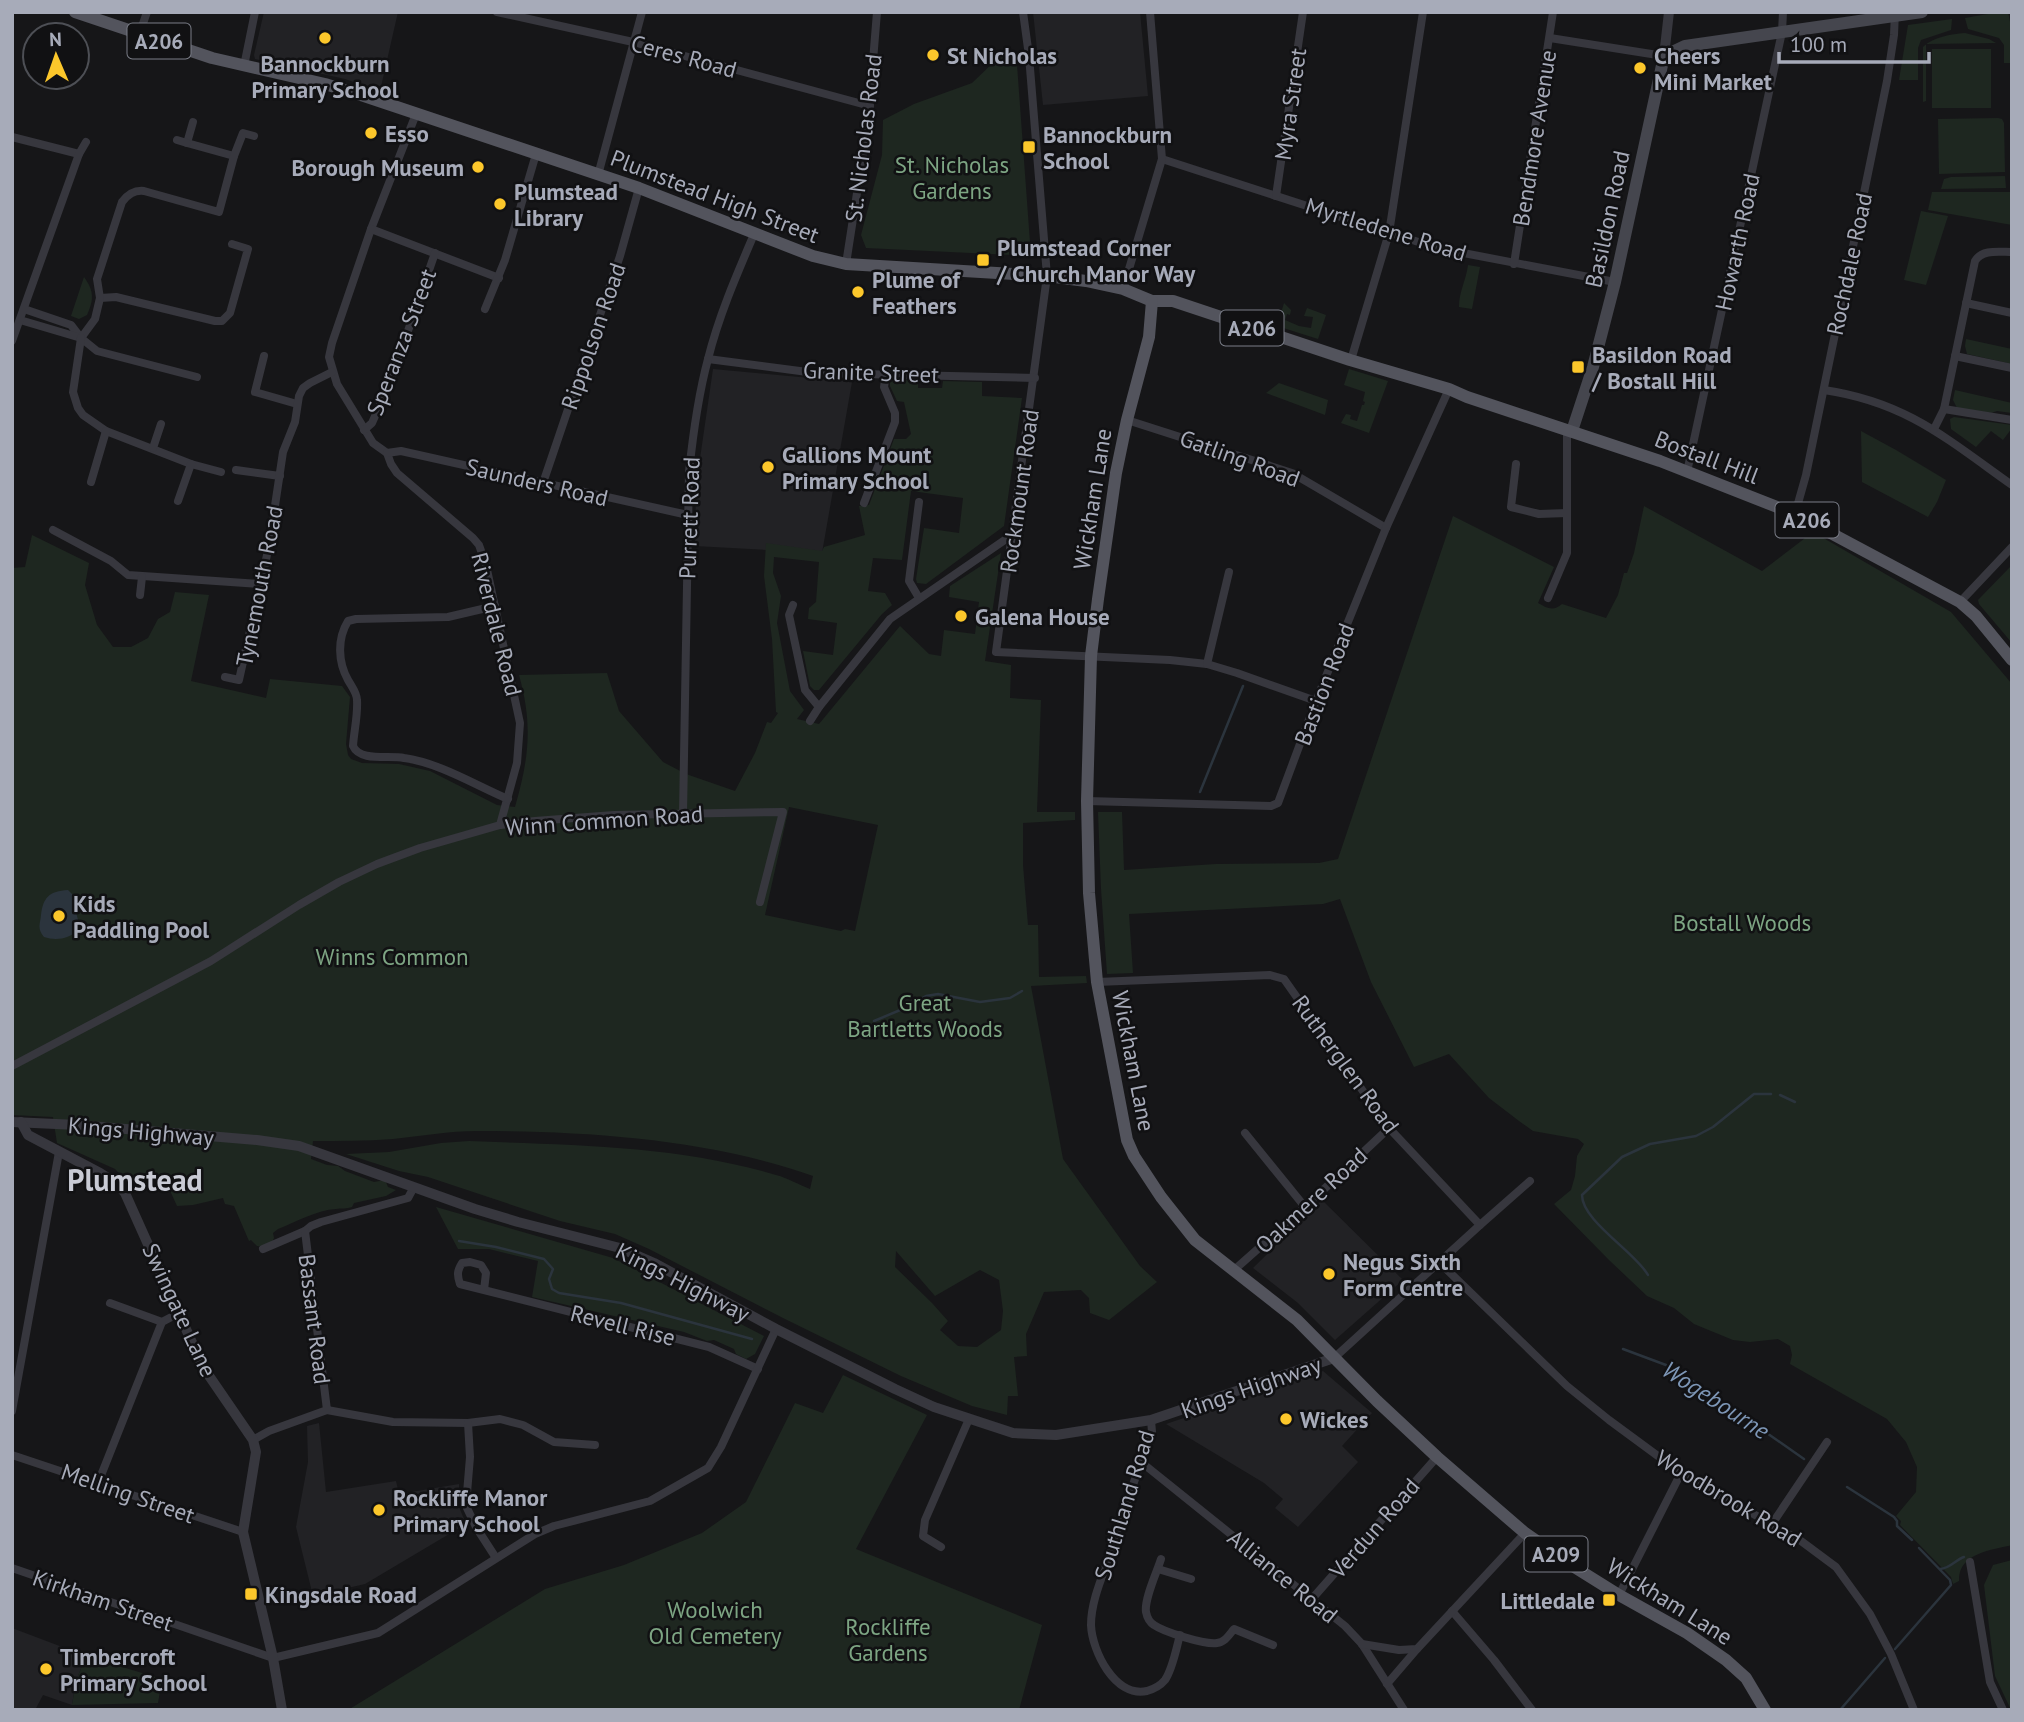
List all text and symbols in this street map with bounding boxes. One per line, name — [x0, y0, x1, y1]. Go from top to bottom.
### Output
north arrow — [21, 21, 91, 91]
scale bar — [1779, 21, 1930, 65]
road number: A206 — [128, 23, 190, 58]
text: N — [49, 27, 62, 51]
street label: Ceres Road — [628, 28, 740, 84]
marker: Bannockburn Primary School — [317, 30, 333, 46]
text: 100 m — [1790, 31, 1847, 58]
place label: St Nicholas — [947, 41, 1057, 70]
place label: Cheers Mini Market — [1654, 41, 1772, 96]
street label: Myra Street — [1268, 46, 1312, 162]
marker: St Nicholas — [925, 47, 941, 63]
street label: Bendmore Avenue — [1506, 48, 1562, 228]
place label: Bannockburn Primary School — [252, 49, 399, 104]
street label: St. Nicholas Road — [838, 52, 888, 224]
marker: Cheers Mini Market — [1632, 60, 1648, 76]
place label: Esso — [385, 119, 429, 148]
place label: Bannockburn School — [1043, 120, 1172, 175]
marker: Esso — [363, 125, 379, 141]
marker: Bannockburn School — [1021, 139, 1037, 155]
street label: Plumstead High Street — [607, 143, 824, 249]
street label: Basildon Road — [1578, 148, 1636, 290]
park label: St. Nicholas Gardens — [895, 150, 1009, 205]
place label: Borough Museum — [292, 153, 464, 182]
marker: Borough Museum — [470, 159, 486, 175]
street label: Howarth Road — [1708, 171, 1766, 313]
place label: Plumstead Library — [514, 177, 618, 232]
street label: Rochdale Road — [1820, 190, 1878, 338]
street label: Myrtledene Road — [1302, 191, 1470, 267]
marker: Plumstead Library — [492, 196, 508, 212]
place label: Plumstead Corner / Church Manor Way — [996, 233, 1196, 288]
marker: Plumstead Corner / Church Manor Way — [975, 252, 991, 268]
street label: Rippolson Road — [554, 259, 632, 413]
street label: Speranza Street — [360, 264, 442, 419]
place label: Plume of Feathers — [872, 265, 961, 320]
marker: Plume of Feathers — [850, 284, 866, 300]
road number: A206 — [1220, 310, 1284, 346]
place label: Basildon Road / Bostall Hill — [1591, 340, 1732, 395]
street label: Granite Street — [802, 355, 940, 389]
marker: Basildon Road / Bostall Hill — [1570, 359, 1586, 375]
street label: Rockmount Road — [993, 407, 1045, 575]
street label: Gatling Road — [1176, 423, 1304, 493]
street label: Bostall Hill — [1651, 424, 1763, 490]
street label: Wickham Lane — [1067, 426, 1117, 572]
place label: Gallions Mount Primary School — [782, 440, 931, 495]
street label: Saunders Road — [463, 452, 611, 512]
street label: Purrett Road — [672, 456, 706, 580]
marker: Gallions Mount Primary School — [760, 459, 776, 475]
street label: Tynemouth Road — [229, 503, 289, 669]
road number: A206 — [1776, 503, 1839, 538]
street label: Riverdale Road — [465, 549, 529, 699]
place label: Galena House — [975, 602, 1110, 631]
marker: Galena House — [953, 608, 969, 624]
street label: Bastion Road — [1287, 619, 1361, 749]
street label: Winn Common Road — [504, 799, 704, 841]
place label: Kids Paddling Pool — [73, 889, 209, 944]
marker: Kids Paddling Pool — [51, 908, 67, 924]
park label: Bostall Woods — [1673, 908, 1811, 937]
park label: Winns Common — [315, 942, 469, 971]
park label: Great Bartletts Woods — [847, 988, 1003, 1043]
street label: Wickham Lane — [1106, 988, 1162, 1134]
street label: Rutherglen Road — [1286, 989, 1406, 1139]
street label: Kings Highway — [67, 1110, 216, 1152]
street label: Oakmere Road — [1249, 1141, 1373, 1259]
district label: Plumstead — [67, 1160, 203, 1199]
street label: Kings Highway — [611, 1236, 755, 1328]
street label: Swingate Lane — [136, 1239, 224, 1381]
place label: Negus Sixth Form Centre — [1343, 1247, 1463, 1302]
street label: Bassant Road — [293, 1252, 337, 1386]
marker: Negus Sixth Form Centre — [1321, 1266, 1337, 1282]
street label: Revell Rise — [568, 1298, 678, 1352]
street label: Kings Highway — [1177, 1349, 1325, 1425]
water label: Wogebourne — [1657, 1354, 1775, 1446]
place label: Wickes — [1300, 1405, 1369, 1434]
marker: Wickes — [1278, 1411, 1294, 1427]
street label: Southland Road — [1087, 1427, 1161, 1583]
street label: Woodbrook Road — [1651, 1443, 1807, 1553]
street label: Melling Street — [57, 1457, 199, 1529]
street label: Verdun Road — [1322, 1472, 1425, 1585]
place label: Rockliffe Manor Primary School — [393, 1483, 548, 1538]
marker: Rockliffe Manor Primary School — [371, 1502, 387, 1518]
street label: Alliance Road — [1222, 1523, 1344, 1629]
road number: A209 — [1524, 1536, 1588, 1572]
street label: Wickham Lane — [1602, 1551, 1738, 1651]
street label: Kirkham Street — [29, 1562, 177, 1638]
place label: Kingsdale Road — [265, 1580, 417, 1609]
marker: Kingsdale Road — [243, 1586, 259, 1602]
place label: Littledale — [1500, 1586, 1595, 1615]
marker: Littledale — [1601, 1592, 1617, 1608]
park label: Woolwich Old Cemetery — [648, 1595, 782, 1650]
park label: Rockliffe Gardens — [845, 1612, 931, 1667]
place label: Timbercroft Primary School — [60, 1642, 207, 1697]
marker: Timbercroft Primary School — [38, 1661, 54, 1677]

